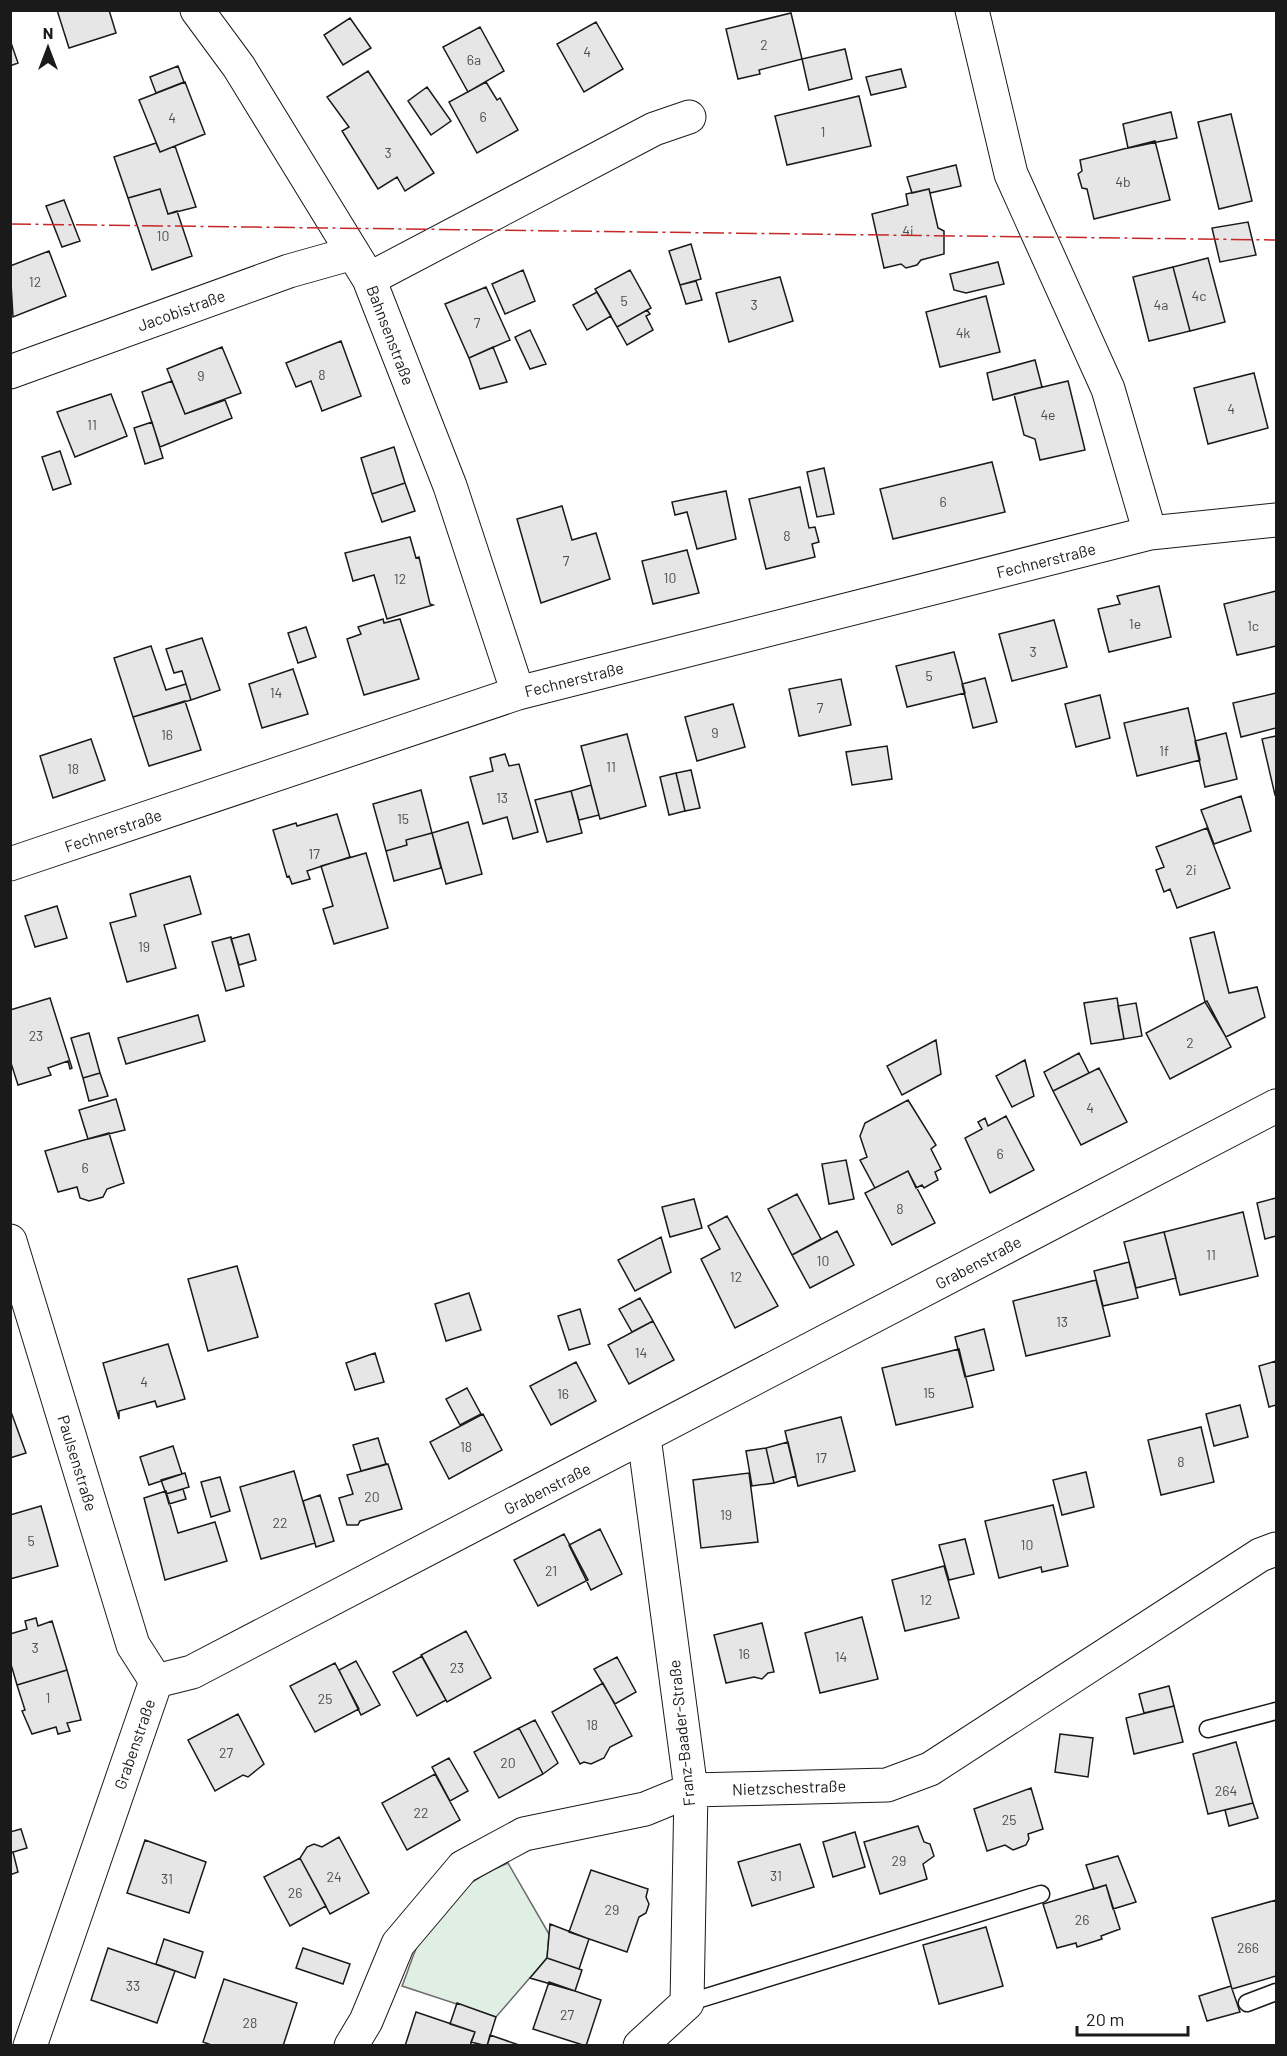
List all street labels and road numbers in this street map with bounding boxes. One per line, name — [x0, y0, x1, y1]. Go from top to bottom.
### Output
street label: Bahnsenstraße — [363, 283, 419, 387]
street label: Jacobistraße — [134, 285, 228, 335]
street label: Fechnerstraße — [994, 538, 1098, 582]
street label: Fechnerstraße — [522, 657, 626, 701]
street label: Fechnerstraße — [62, 804, 164, 856]
street label: Grabenstraße — [932, 1231, 1024, 1293]
street label: Paulsenstraße — [54, 1413, 102, 1513]
street label: Grabenstraße — [501, 1458, 593, 1518]
street label: Franz-Baader-Straße — [664, 1659, 698, 1807]
street label: Grabenstraße — [110, 1696, 158, 1792]
street label: Nietzschestraße — [732, 1776, 846, 1798]

